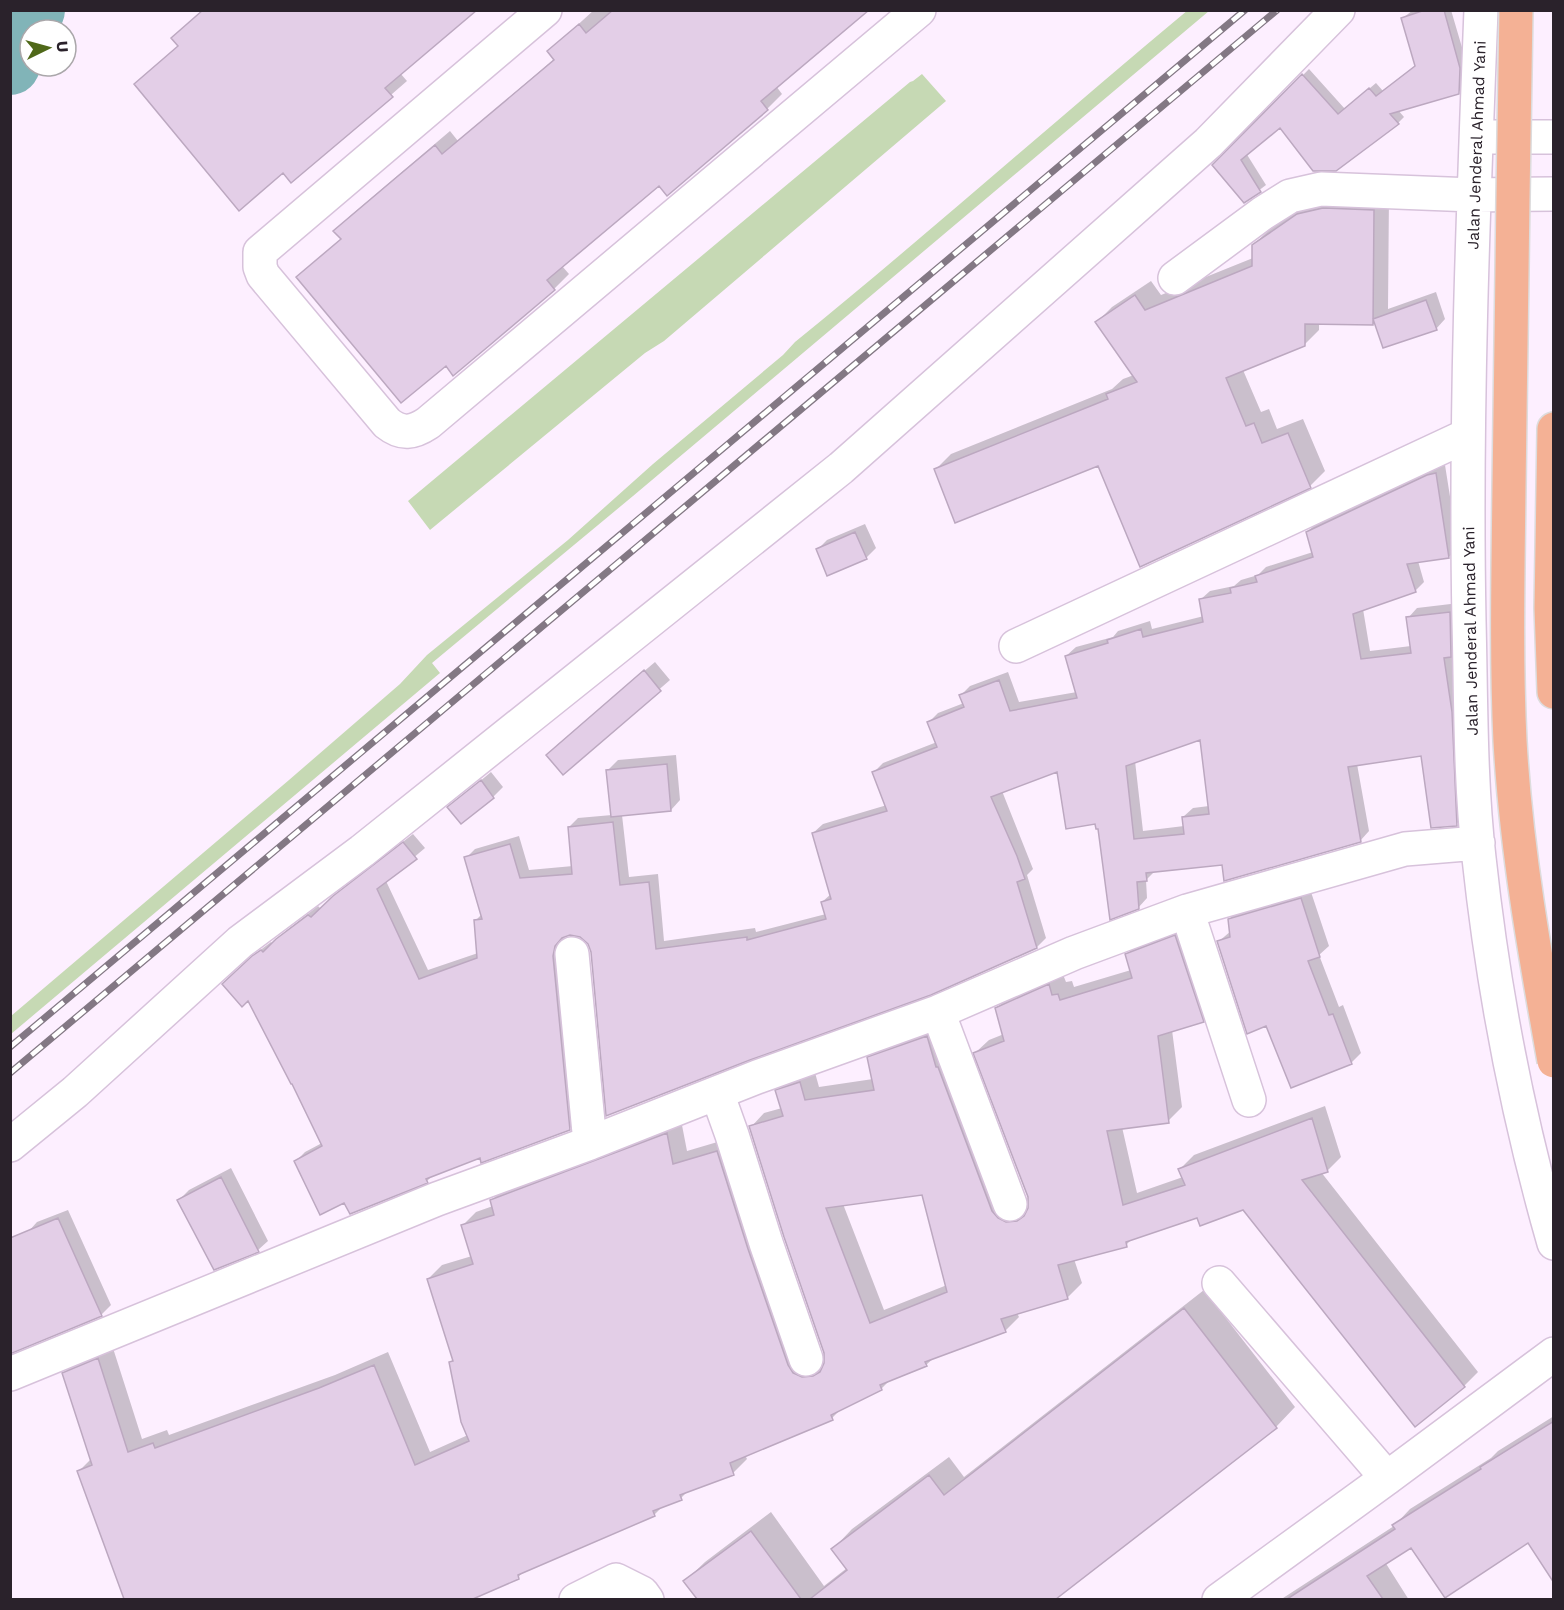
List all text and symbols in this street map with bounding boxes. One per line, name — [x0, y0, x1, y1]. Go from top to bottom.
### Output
north arrow — [18, 18, 78, 78]
text: U — [52, 40, 72, 53]
street label: Jalan Jenderal Ahmad Yani — [1463, 40, 1490, 250]
street label: Jalan Jenderal Ahmad Yani — [1459, 526, 1482, 736]

